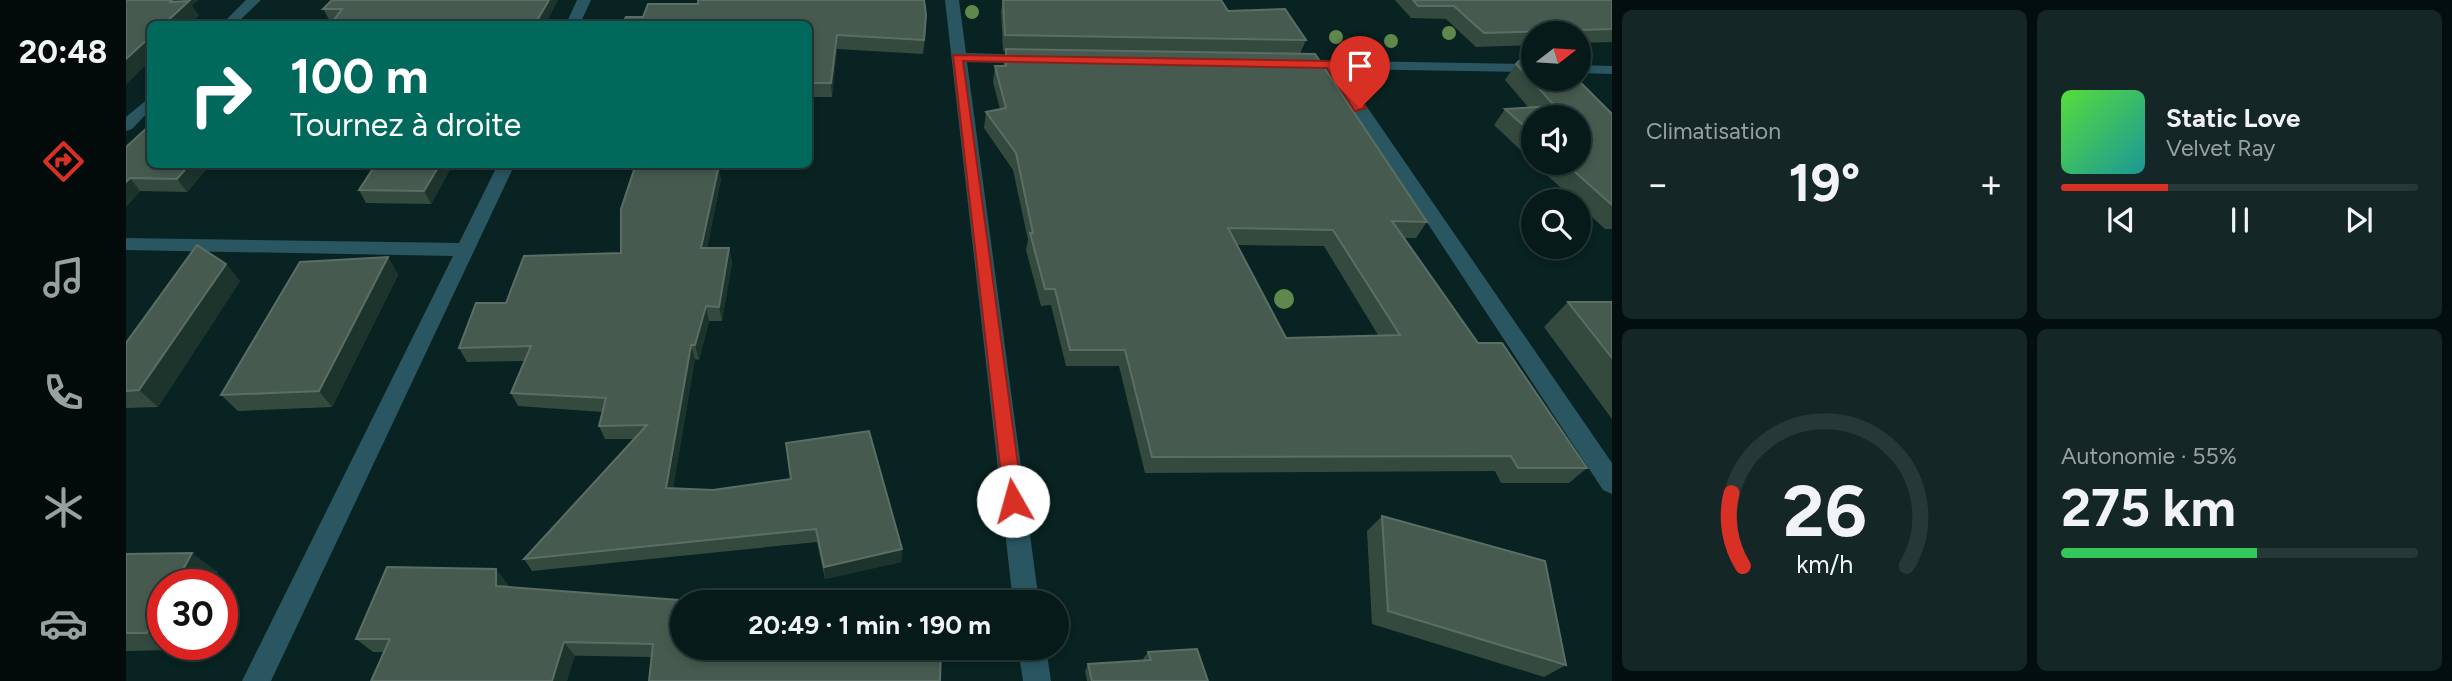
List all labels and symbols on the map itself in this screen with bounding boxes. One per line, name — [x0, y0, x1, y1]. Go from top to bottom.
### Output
north arrow — [1521, 21, 1591, 91]
pin — [1330, 36, 1390, 108]
position arrow — [976, 464, 1050, 538]
speed limit sign: 30 — [147, 569, 238, 660]

